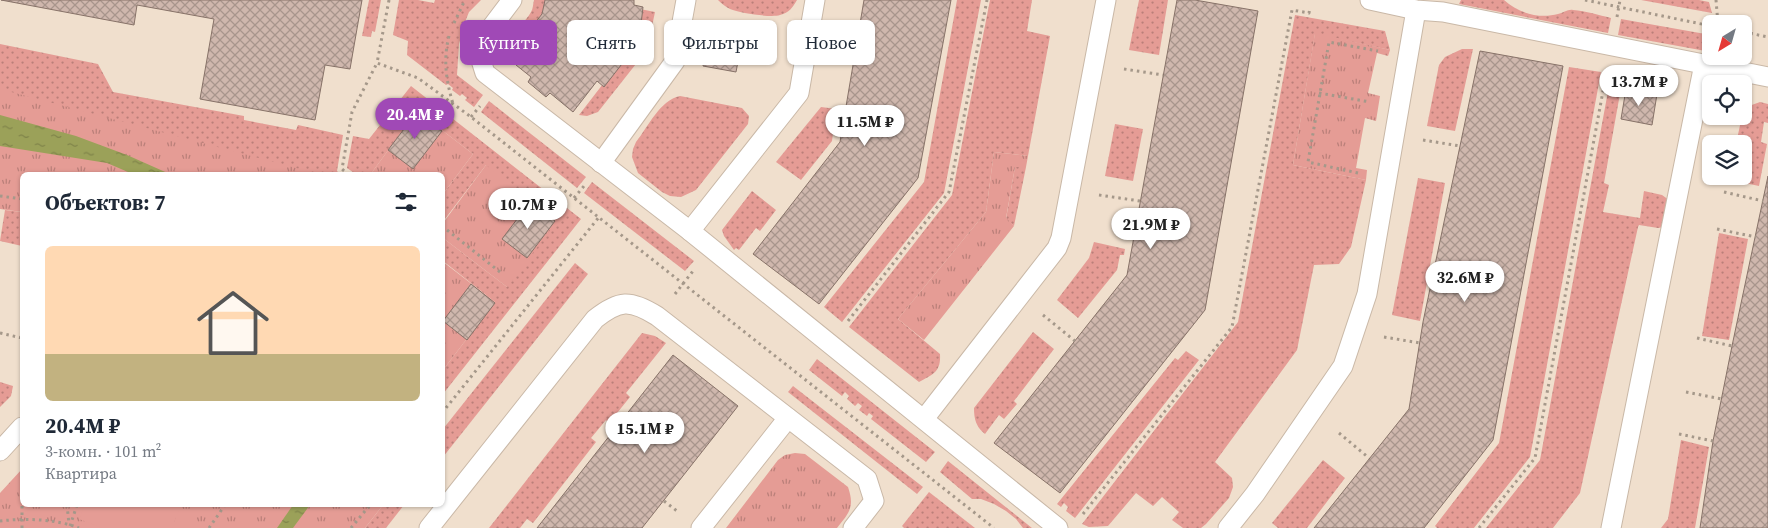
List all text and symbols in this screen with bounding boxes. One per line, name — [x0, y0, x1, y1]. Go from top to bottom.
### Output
north arrow — [1702, 15, 1752, 65]
map controls — [1702, 15, 1752, 185]
chip: Купить — [460, 20, 557, 65]
chip: Снять — [567, 20, 654, 65]
chip: Фильтры — [664, 20, 777, 65]
chip: Новое — [787, 20, 875, 65]
pin: 13.7M ₽ — [1593, 64, 1685, 107]
text: 13.7M ₽ — [1610, 70, 1668, 92]
button: locate — [1702, 75, 1752, 125]
pin: 20.4M ₽ — [369, 98, 461, 140]
text: 20.4M ₽ — [386, 103, 444, 125]
pin: 11.5M ₽ — [819, 104, 911, 147]
text: 11.5M ₽ — [836, 110, 894, 132]
button: layers — [1702, 135, 1752, 185]
text: Объектов: 7 — [45, 188, 166, 217]
icon: filters — [392, 188, 420, 216]
pin: 10.7M ₽ — [482, 188, 574, 230]
text: 10.7M ₽ — [499, 193, 557, 215]
pin: 21.9M ₽ — [1105, 208, 1197, 250]
text: 21.9M ₽ — [1122, 213, 1180, 235]
pin: 32.6M ₽ — [1419, 260, 1511, 303]
text: 32.6M ₽ — [1436, 266, 1494, 288]
icon: home — [188, 278, 278, 368]
text: 20.4M ₽ — [45, 411, 120, 440]
pin: 15.1M ₽ — [599, 412, 691, 454]
text: 15.1M ₽ — [616, 417, 674, 439]
text: 3-комн. · 101 m² — [45, 440, 161, 462]
text: Квартира — [45, 462, 117, 484]

